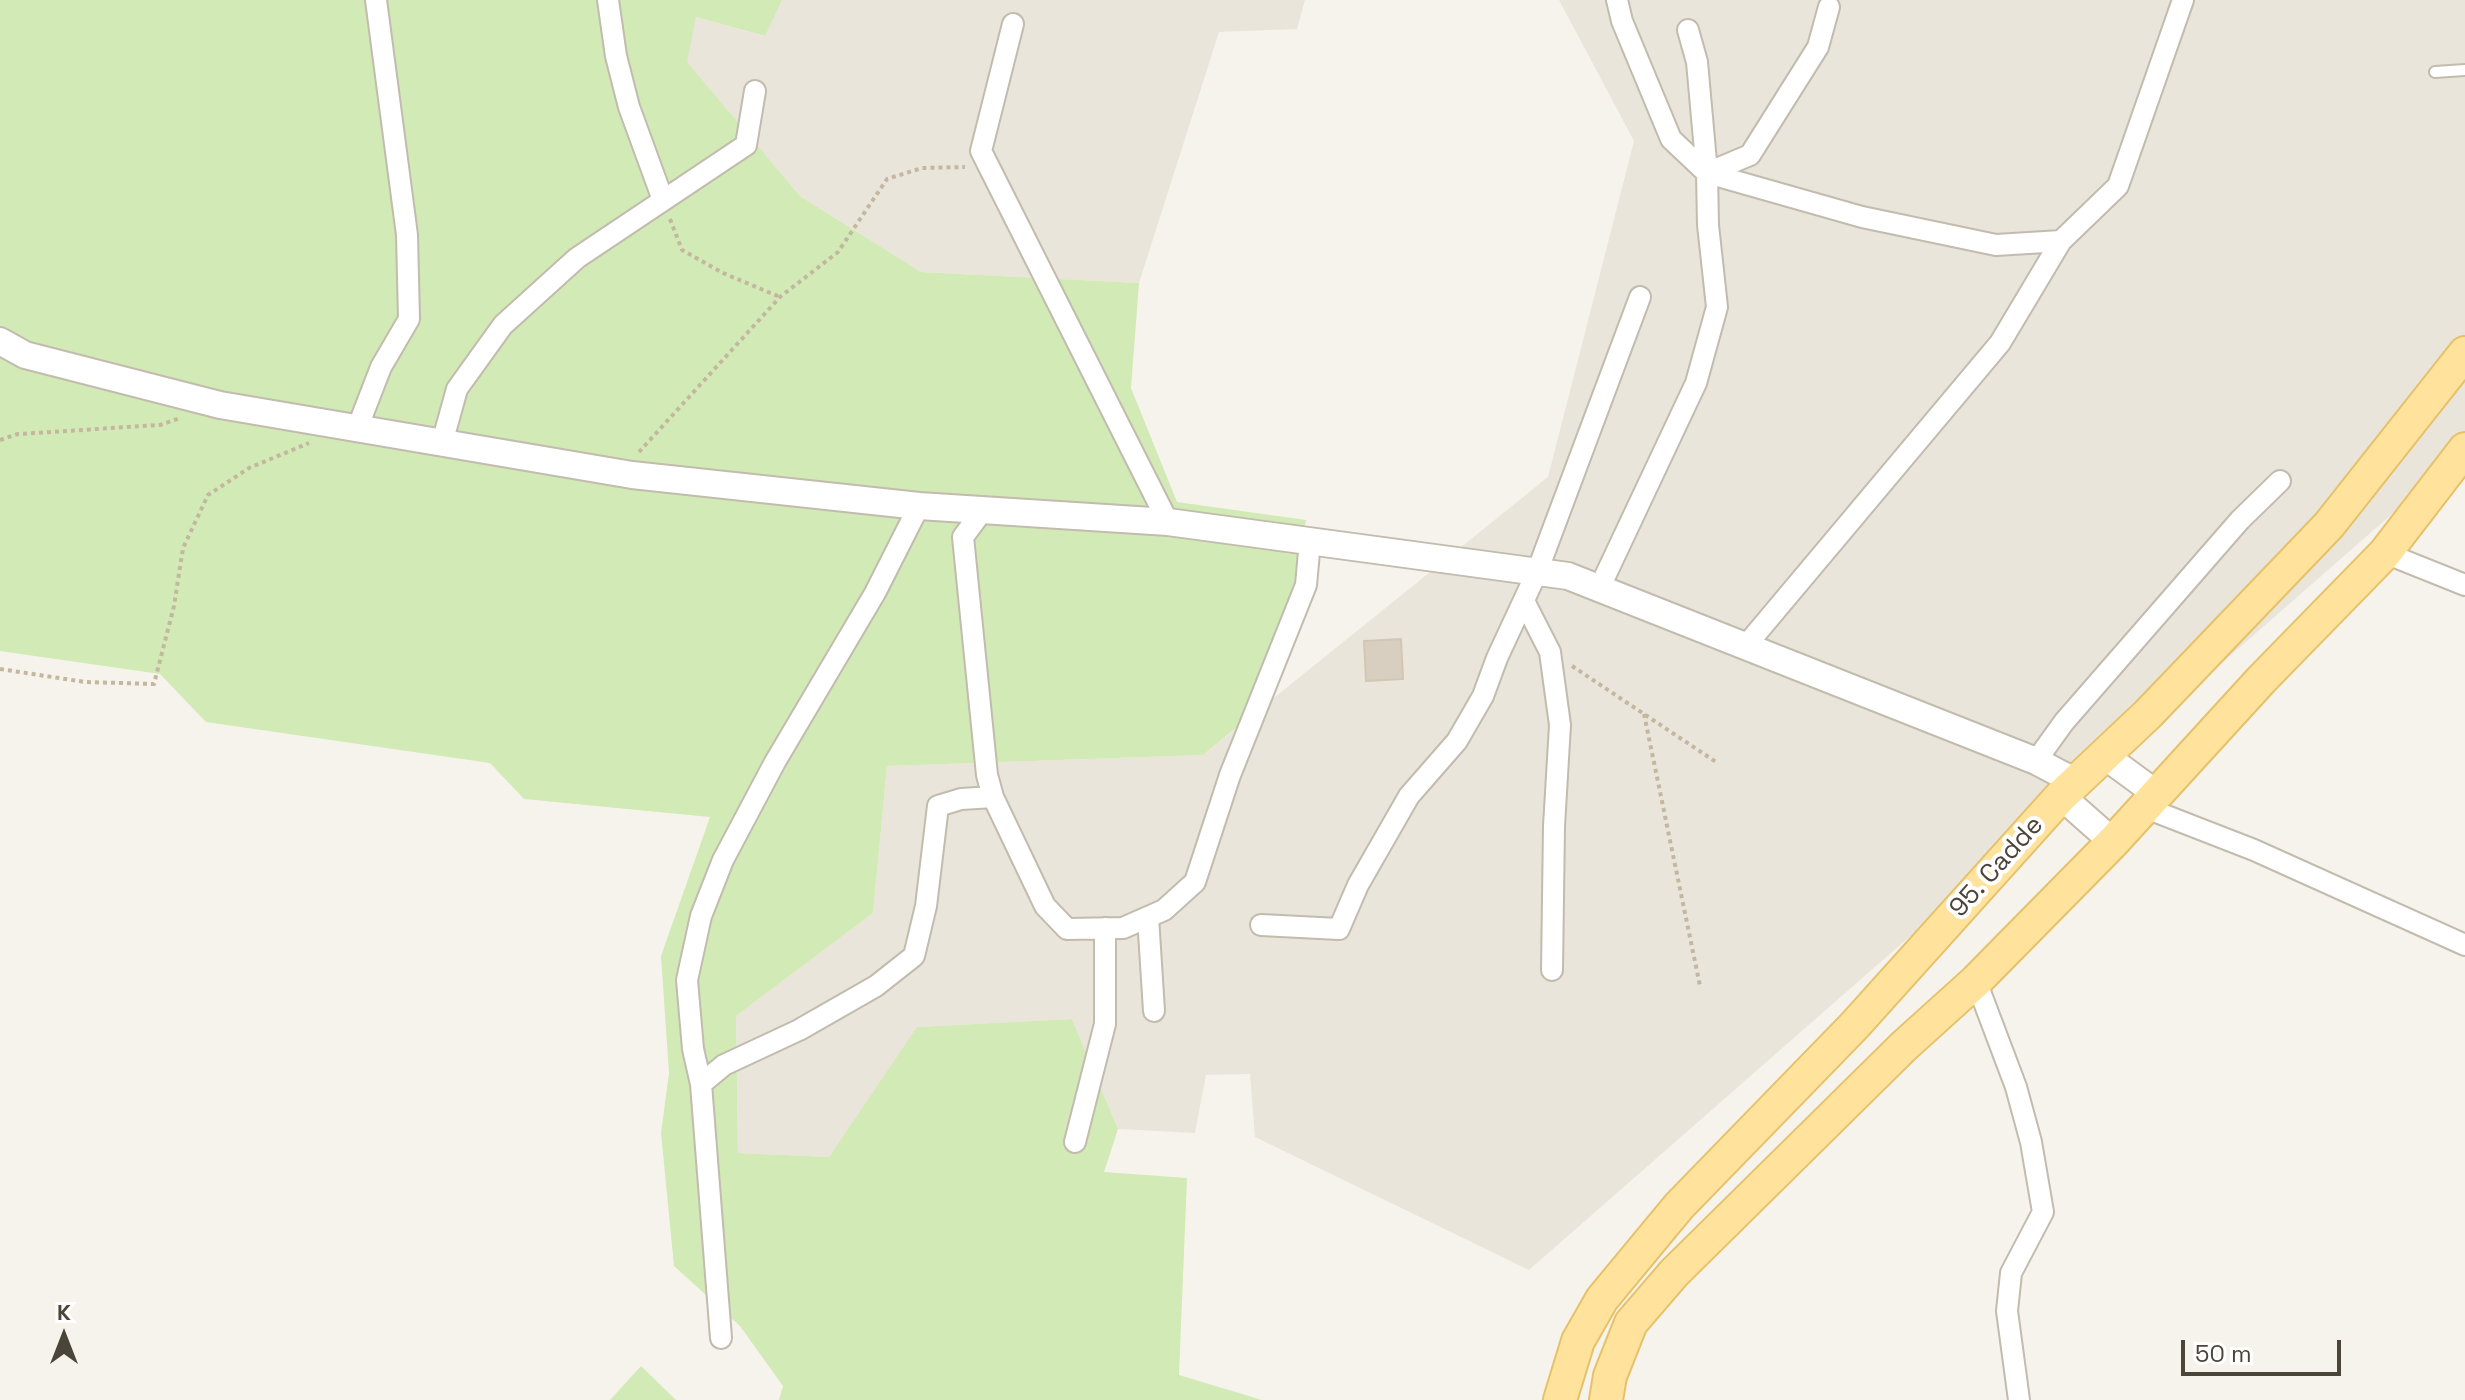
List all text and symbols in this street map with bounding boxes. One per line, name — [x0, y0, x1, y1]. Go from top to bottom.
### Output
street label: 95. Cadde — [1944, 810, 2050, 924]
north arrow — [24, 1296, 104, 1376]
text: K — [57, 1298, 71, 1326]
scale bar — [2185, 1324, 2345, 1374]
text: 50 m — [2195, 1338, 2252, 1369]

